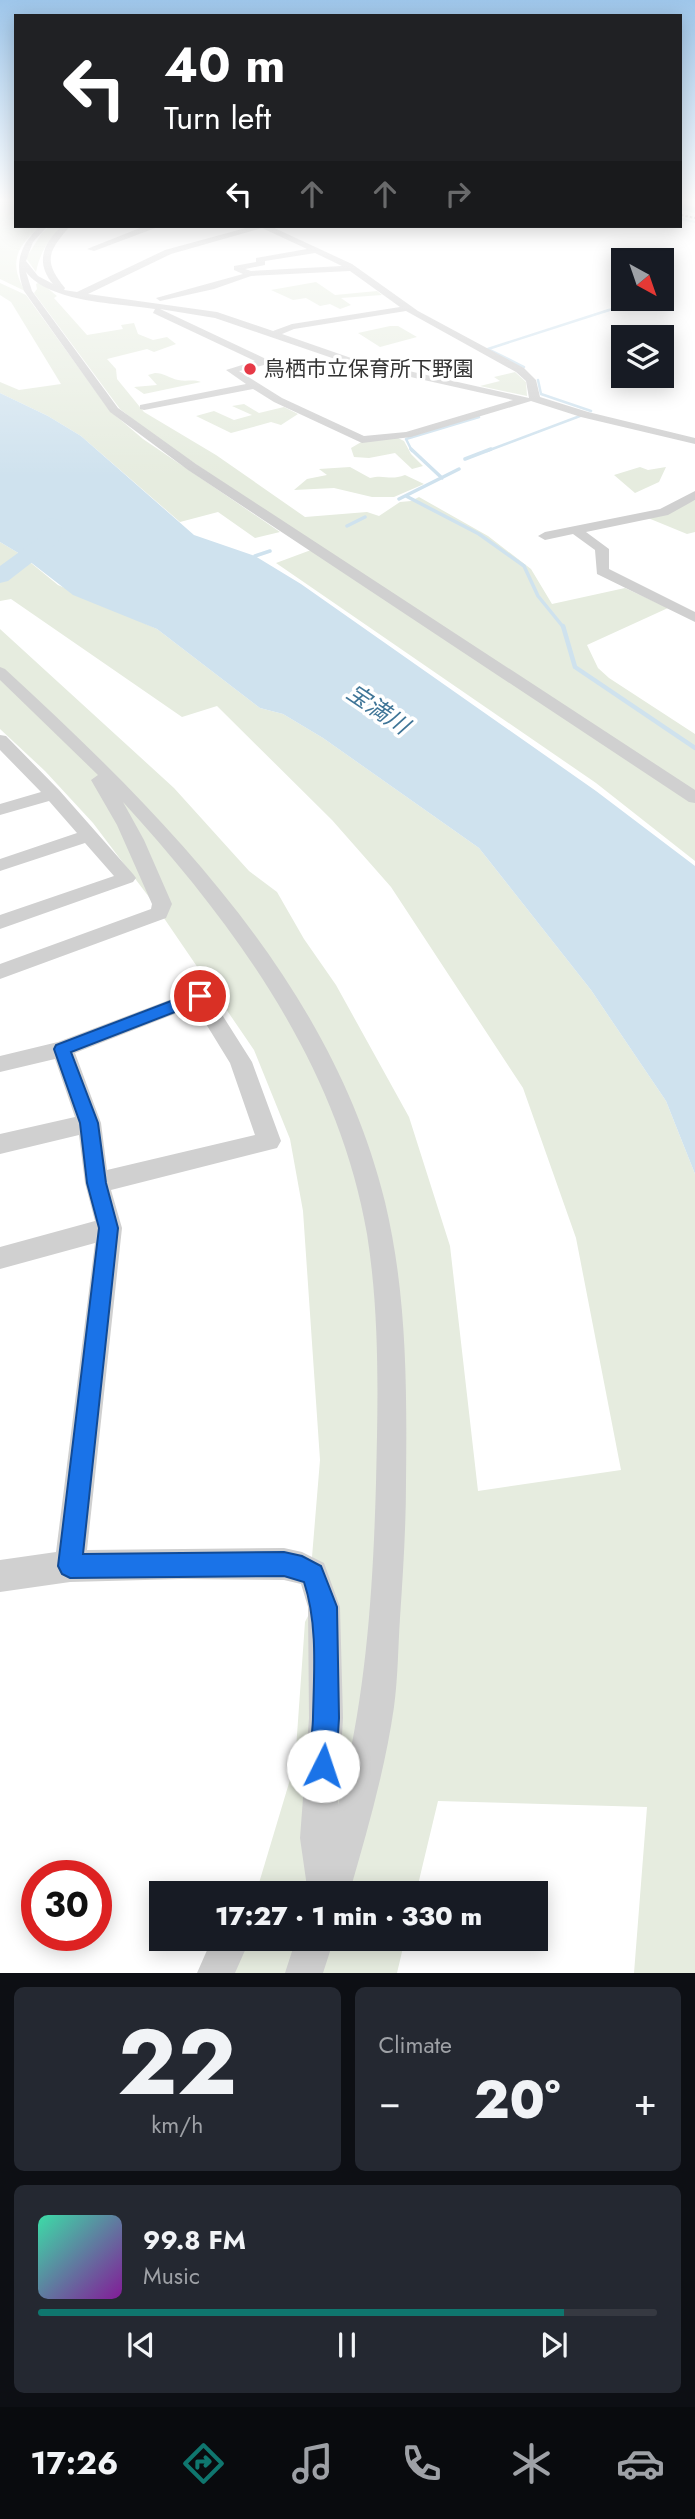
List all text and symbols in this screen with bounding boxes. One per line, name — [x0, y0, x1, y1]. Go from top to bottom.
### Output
text: 40 m — [164, 30, 286, 100]
icon: left — [49, 42, 140, 133]
text: Turn left — [164, 95, 271, 141]
icon: left — [220, 175, 258, 213]
icon: ahead — [293, 175, 331, 213]
icon: ahead — [366, 175, 404, 213]
icon: right — [439, 175, 477, 213]
north arrow — [611, 248, 674, 312]
map controls — [611, 248, 674, 388]
button: layers — [611, 325, 674, 388]
place label: 鳥栖市立保育所下野園 — [264, 354, 474, 384]
marker: 鳥栖市立保育所下野園 — [242, 361, 258, 377]
water label: 宝満川 — [340, 676, 419, 744]
pin — [170, 966, 230, 1026]
icon: arrive — [181, 977, 219, 1015]
position arrow — [286, 1729, 360, 1803]
speed limit sign: 30 — [21, 1860, 112, 1951]
text: 17:27 · 1 min · 330 m — [215, 1897, 482, 1935]
text: 22 — [118, 1997, 237, 2128]
text: Climate — [379, 2028, 452, 2062]
text: 20° — [474, 2062, 561, 2138]
text: − — [379, 2074, 401, 2129]
text: + — [634, 2074, 657, 2129]
text: km/h — [151, 2108, 203, 2142]
text: 99.8 FM — [143, 2221, 246, 2259]
text: Music — [143, 2259, 200, 2293]
icon: previous — [122, 2326, 160, 2364]
icon: pause — [328, 2326, 366, 2364]
icon: next — [535, 2326, 573, 2364]
icon: directions — [179, 2439, 228, 2488]
icon: music — [288, 2439, 337, 2488]
icon: phone — [397, 2439, 446, 2488]
icon: climate — [507, 2439, 556, 2488]
icon: car — [616, 2439, 665, 2488]
text: 17:26 — [30, 2440, 118, 2486]

